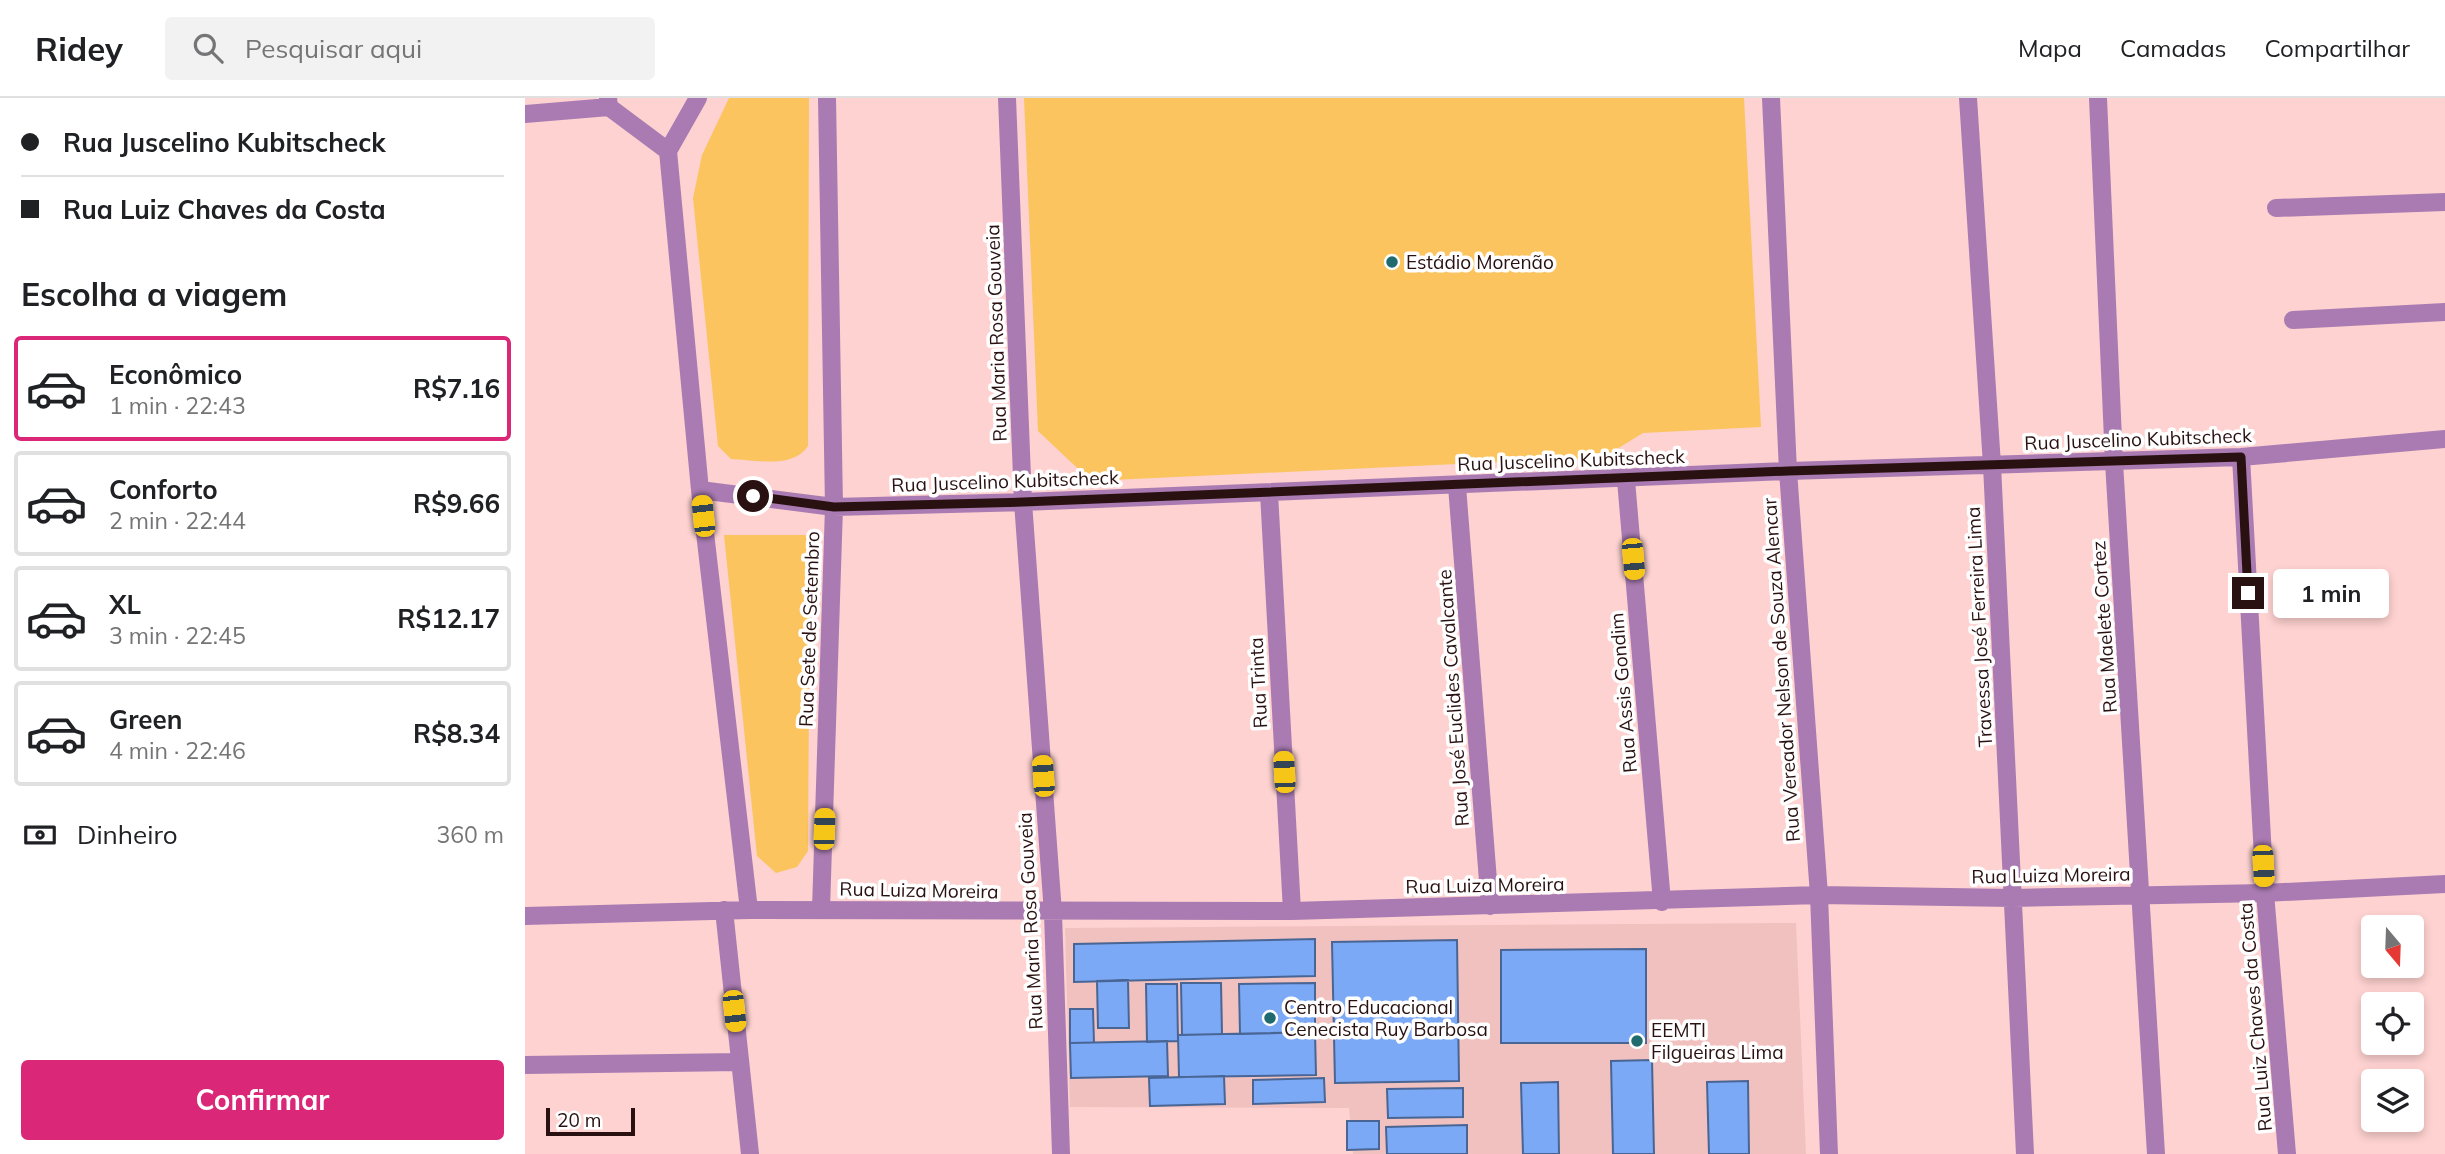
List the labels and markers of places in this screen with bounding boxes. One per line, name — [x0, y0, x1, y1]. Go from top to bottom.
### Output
place label: Estádio Morenão — [1406, 250, 1554, 274]
marker: Estádio Morenão — [1384, 254, 1400, 270]
place label: Centro Educacional Cenecista Ruy Barbosa — [1284, 995, 1488, 1041]
marker: Centro Educacional Cenecista Ruy Barbosa — [1262, 1010, 1278, 1026]
place label: EEMTI Filgueiras Lima — [1651, 1018, 1784, 1064]
marker: EEMTI Filgueiras Lima — [1629, 1033, 1645, 1049]

